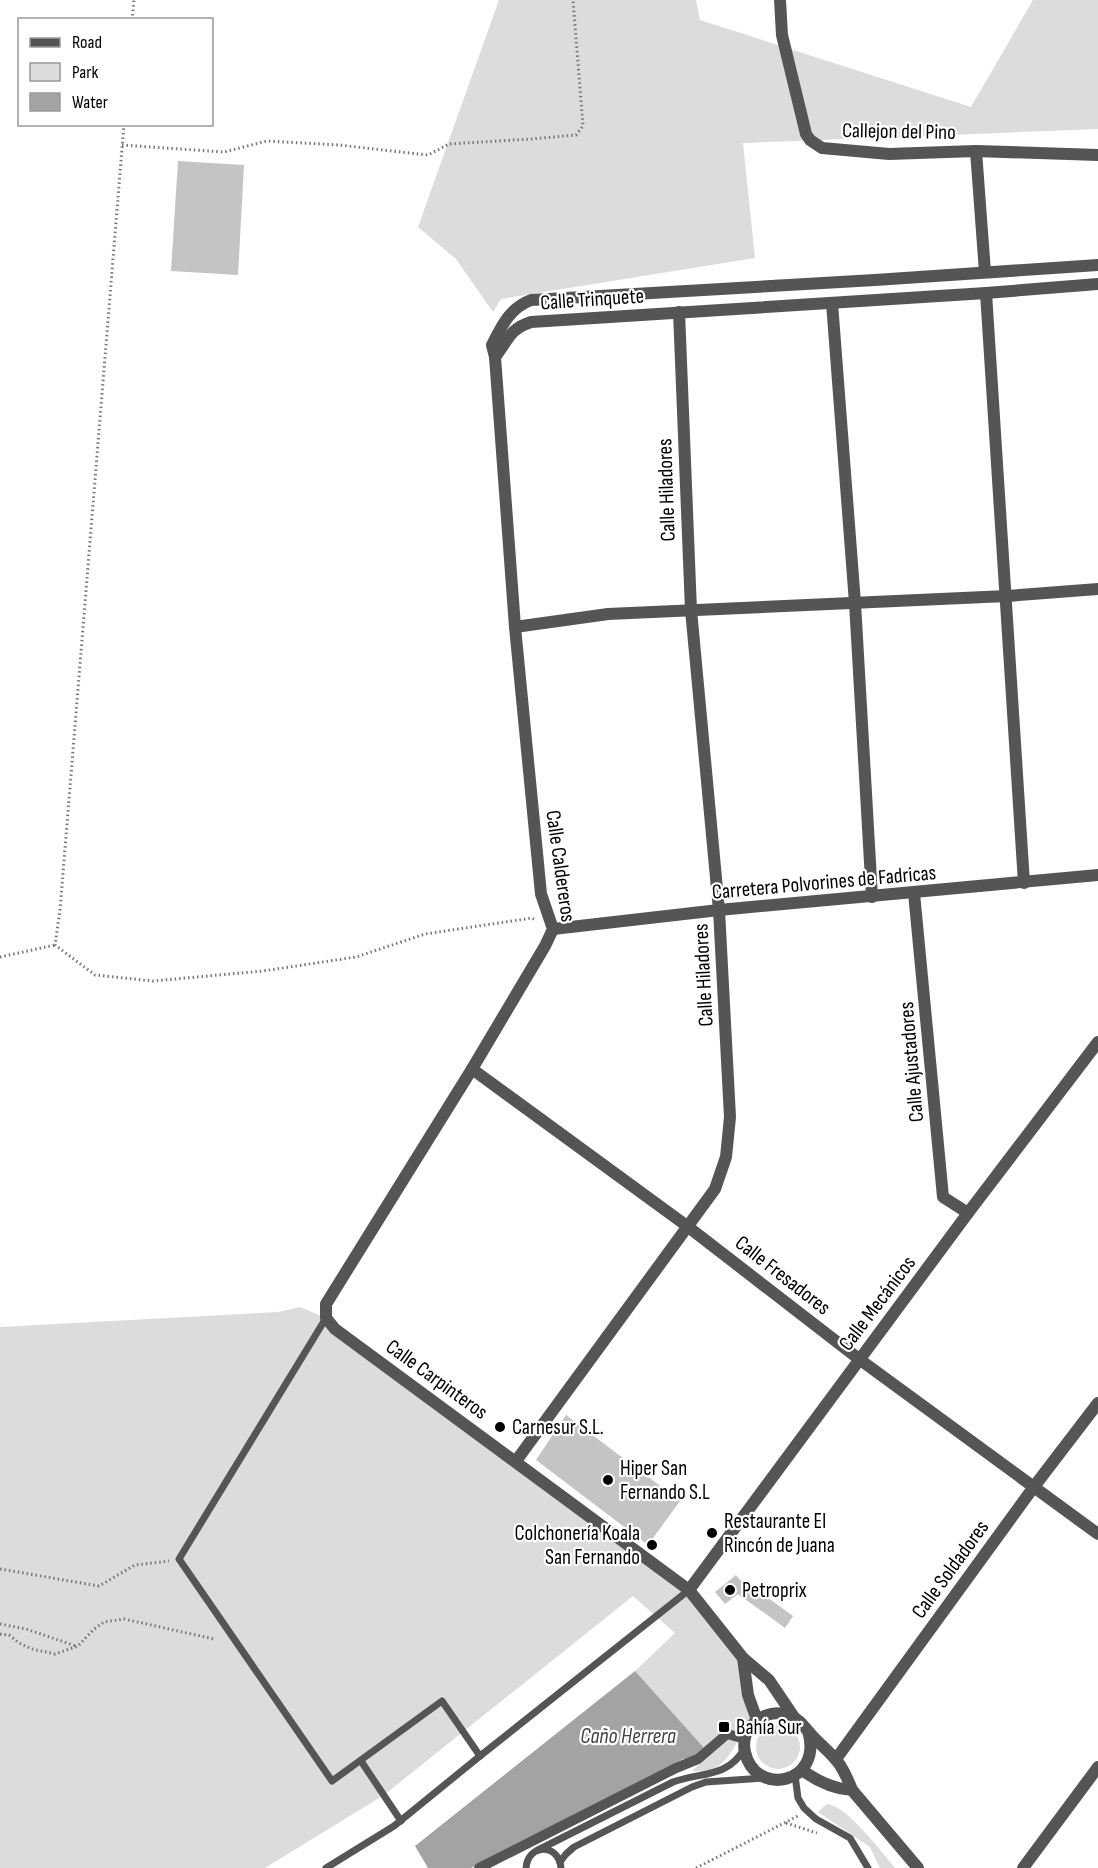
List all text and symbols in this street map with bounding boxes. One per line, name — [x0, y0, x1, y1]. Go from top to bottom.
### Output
legend — [18, 18, 213, 126]
text: Road — [72, 32, 102, 53]
text: Park — [72, 62, 98, 83]
text: Water — [72, 92, 108, 113]
street label: Callejon del Pino — [842, 118, 956, 145]
street label: Calle Trinquete — [539, 283, 645, 316]
street label: Calle Hiladores — [652, 438, 681, 542]
street label: Calle Caldereros — [540, 809, 581, 924]
street label: Carretera Polvorines de Fadricas — [711, 860, 937, 905]
street label: Calle Hiladores — [688, 923, 719, 1027]
street label: Calle Ajustadores — [894, 1001, 929, 1123]
street label: Calle Fresadores — [730, 1230, 835, 1320]
street label: Calle Mecánicos — [834, 1251, 921, 1356]
street label: Calle Carpinteros — [381, 1334, 493, 1425]
place label: Carnesur S.L. — [512, 1415, 604, 1440]
marker: Carnesur S.L. — [493, 1420, 507, 1434]
place label: Hiper San Fernando S.L — [620, 1456, 710, 1505]
marker: Hiper San Fernando S.L — [601, 1473, 615, 1487]
place label: Restaurante El Rincón de Juana — [724, 1509, 835, 1558]
street label: Calle Soldadores — [906, 1515, 994, 1623]
place label: Colchonería Koala San Fernando — [515, 1521, 640, 1570]
marker: Restaurante El Rincón de Juana — [705, 1526, 719, 1540]
marker: Colchonería Koala San Fernando — [645, 1538, 659, 1552]
place label: Petroprix — [742, 1578, 807, 1603]
marker: Petroprix — [723, 1583, 737, 1597]
place label: Bahía Sur — [736, 1715, 802, 1740]
marker: Bahía Sur — [717, 1720, 731, 1734]
water label: Caño Herrera — [580, 1723, 676, 1750]

